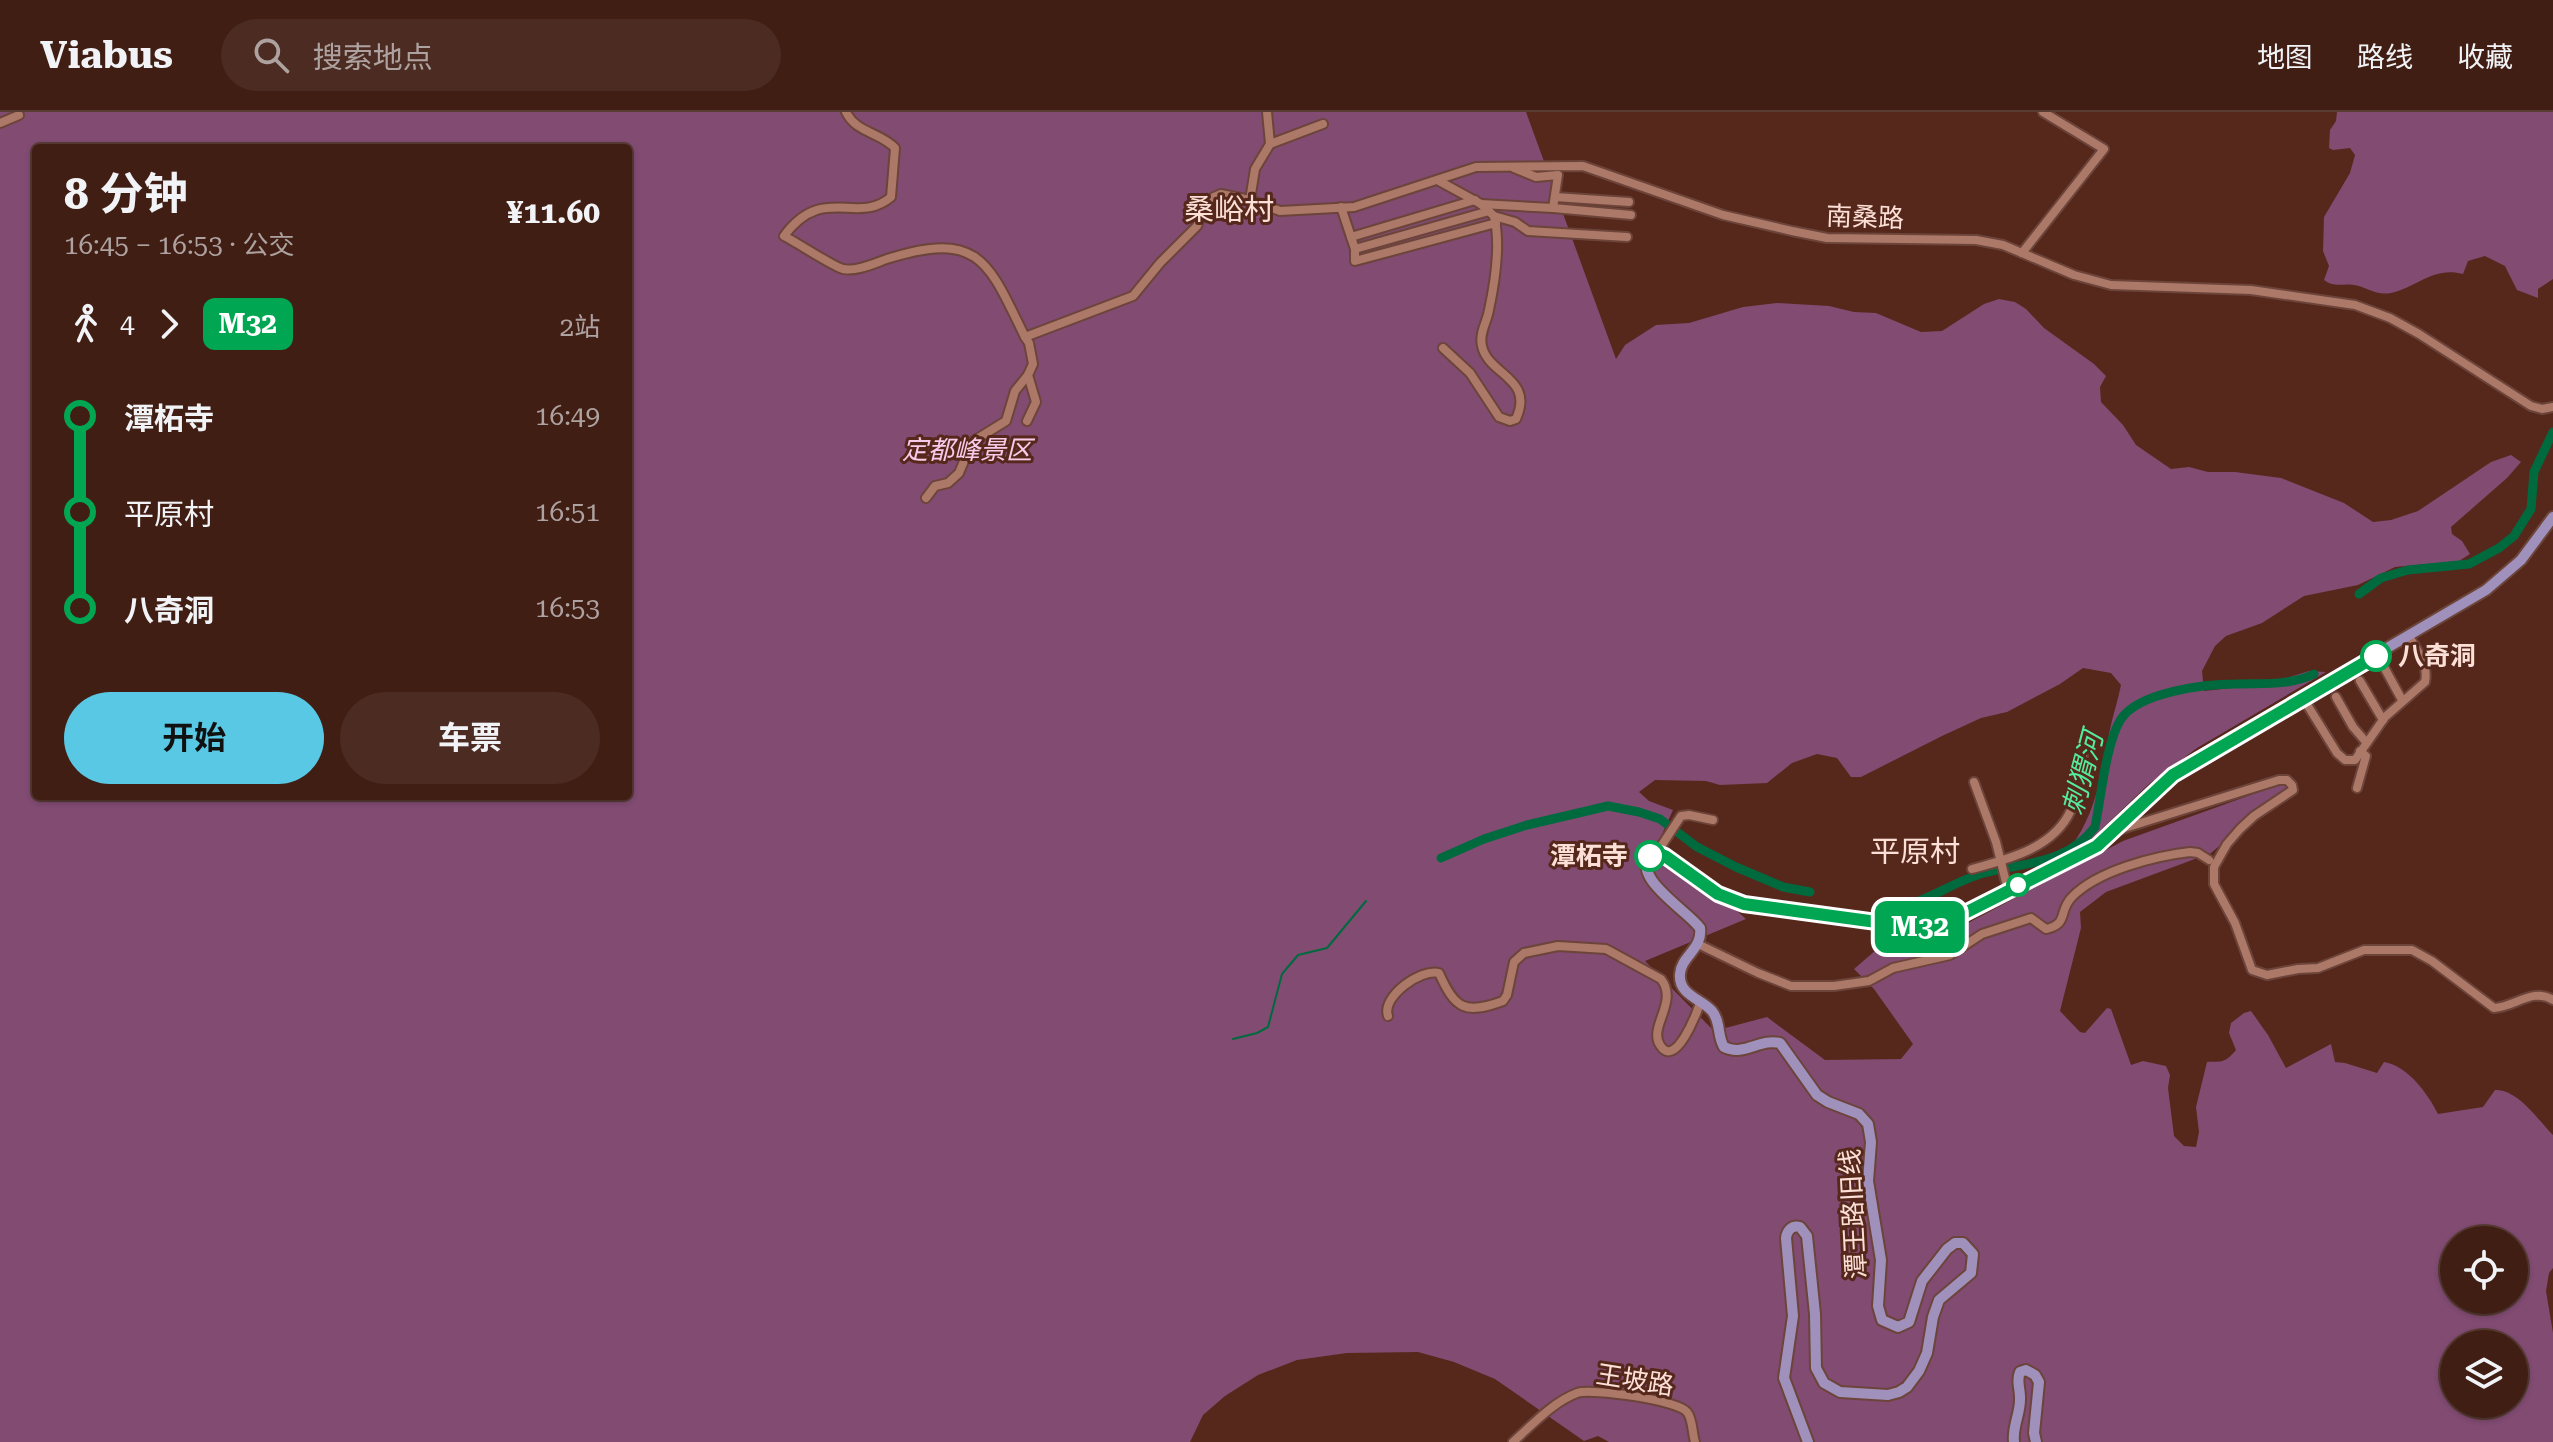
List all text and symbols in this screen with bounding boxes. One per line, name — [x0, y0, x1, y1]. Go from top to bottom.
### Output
search box — [221, 19, 781, 91]
text: Viabus — [40, 33, 173, 77]
icon: search — [249, 33, 293, 77]
text: 搜索地点 — [313, 40, 433, 75]
text: 地图 — [2257, 41, 2313, 74]
text: 路线 — [2357, 41, 2413, 74]
text: 收藏 — [2457, 41, 2513, 74]
text: 8 分钟 — [64, 168, 188, 220]
district label: 桑峪村 — [1184, 192, 1274, 227]
text: ¥11.60 — [507, 195, 600, 230]
street label: 南桑路 — [1825, 201, 1905, 233]
text: 16:45 – 16:53 · 公交 — [64, 230, 294, 260]
icon: walk — [64, 302, 108, 346]
icon: forward — [147, 302, 191, 346]
text: M32 — [219, 307, 277, 340]
text: 4 — [120, 309, 135, 339]
text: 2站 — [559, 312, 600, 342]
text: 潭柘寺 — [124, 401, 214, 436]
text: 16:49 — [535, 401, 600, 431]
park label: 定都峰景区 — [902, 435, 1036, 465]
text: 平原村 — [124, 497, 214, 532]
text: 16:51 — [535, 497, 600, 527]
text: 八奇洞 — [124, 593, 214, 628]
text: 16:53 — [535, 593, 600, 623]
marker: 八奇洞 — [2361, 641, 2391, 671]
place label: 八奇洞 — [2398, 641, 2476, 671]
button: 开始 — [64, 692, 324, 784]
button: 车票 — [340, 692, 600, 784]
water label: 刺猬河 — [2056, 723, 2111, 818]
district label: 平原村 — [1870, 834, 1960, 869]
place label: 潭柘寺 — [1550, 841, 1628, 871]
marker: 潭柘寺 — [1635, 841, 1665, 871]
unlabelled marker — [2007, 874, 2029, 896]
line badge: M32 — [1874, 901, 1966, 953]
text: M32 — [1891, 910, 1949, 943]
street label: 潭王路旧线 — [1835, 1148, 1871, 1280]
map controls — [2440, 1226, 2528, 1418]
button: locate — [2440, 1226, 2528, 1314]
button: layers — [2440, 1330, 2528, 1418]
street label: 王坡路 — [1594, 1359, 1676, 1401]

